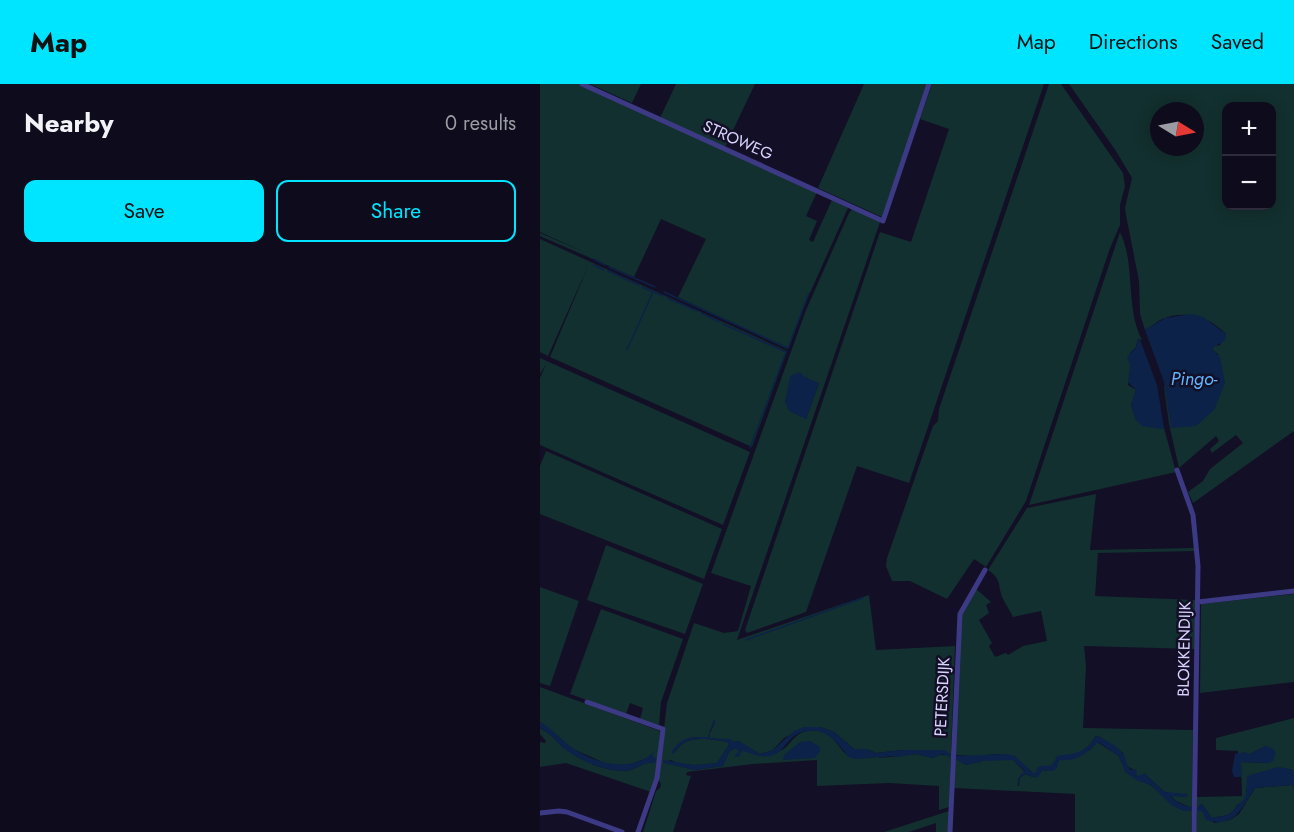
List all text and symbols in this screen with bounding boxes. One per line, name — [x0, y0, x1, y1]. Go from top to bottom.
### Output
text: Map — [30, 22, 87, 63]
text: Map — [1017, 27, 1056, 57]
text: Directions — [1089, 27, 1178, 57]
text: Saved — [1211, 27, 1264, 57]
north arrow — [1150, 102, 1204, 156]
map controls — [1222, 102, 1276, 210]
button: + — [1222, 102, 1276, 156]
text: Nearby — [24, 104, 113, 142]
text: 0 results — [445, 109, 516, 138]
street label: STROWEG — [699, 114, 777, 166]
button: − — [1222, 156, 1276, 210]
button: Save — [24, 180, 264, 242]
button: Share — [276, 180, 516, 242]
water label: Pingo- — [1171, 366, 1218, 392]
street label: BLOKKENDIJK — [1172, 601, 1196, 697]
street label: PETERSDIJK — [928, 657, 956, 737]

